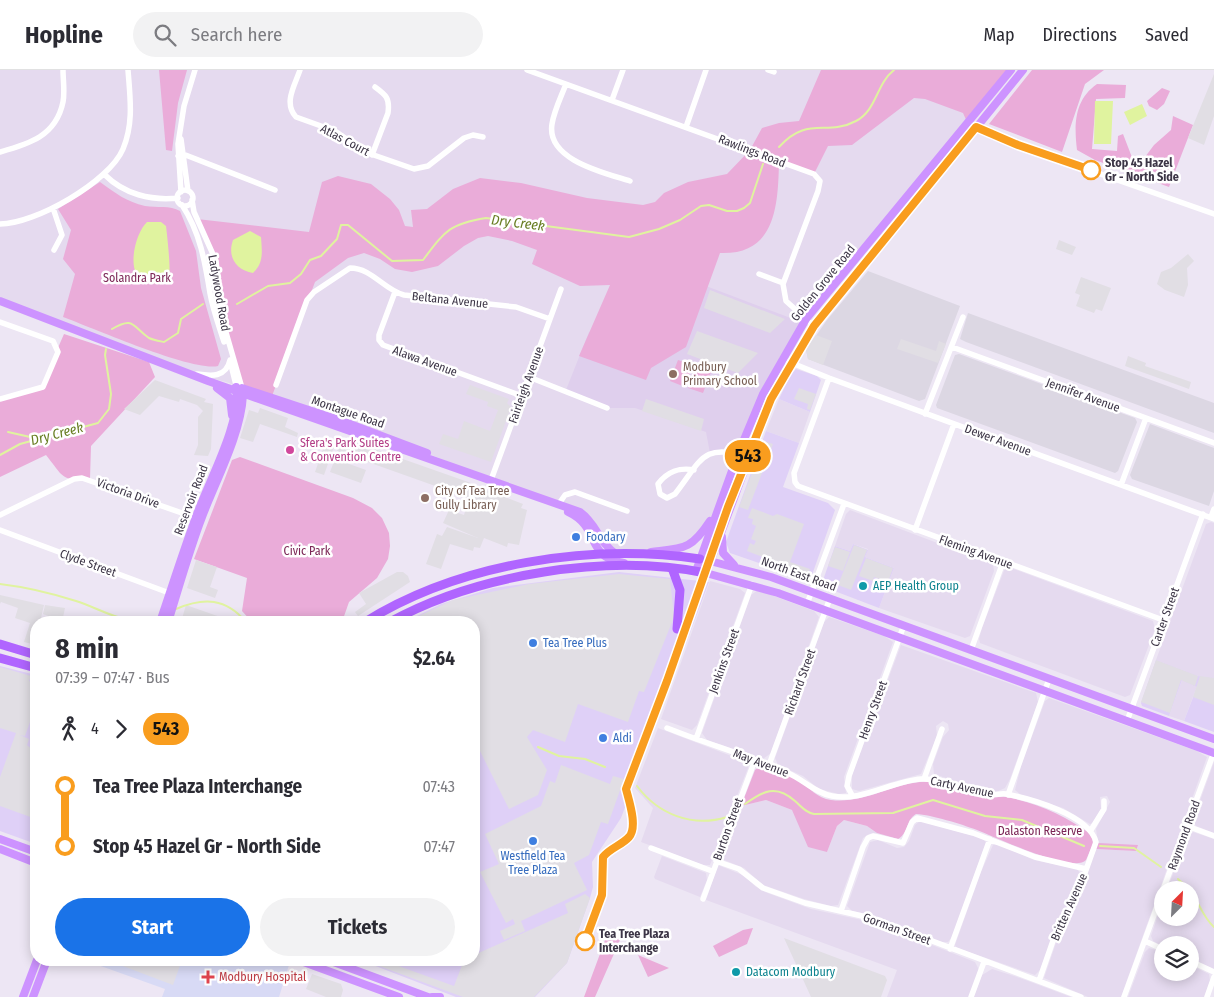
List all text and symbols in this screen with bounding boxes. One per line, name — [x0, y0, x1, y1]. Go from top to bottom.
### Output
search box — [133, 12, 483, 57]
text: Hopline — [25, 21, 103, 49]
icon: search — [151, 21, 179, 49]
text: Search here — [191, 23, 282, 46]
text: Map — [983, 24, 1015, 46]
text: Directions — [1043, 24, 1117, 46]
text: Saved — [1145, 24, 1189, 46]
street label: Atlas Court — [318, 121, 372, 159]
street label: Rawlings Road — [716, 132, 788, 170]
place label: Stop 45 Hazel Gr - North Side — [1105, 156, 1179, 184]
marker: Stop 45 Hazel Gr - North Side — [1081, 160, 1101, 180]
water label: Dry Creek — [490, 211, 546, 235]
street label: Golden Grove Road — [788, 242, 858, 324]
street label: Ladywood Road — [205, 254, 233, 332]
park label: Solandra Park — [103, 271, 171, 285]
street label: Beltana Avenue — [411, 289, 489, 311]
street label: Alawa Avenue — [391, 343, 459, 379]
street label: Fairleigh Avenue — [506, 345, 546, 425]
place label: Modbury Primary School — [683, 360, 757, 388]
marker: Modbury Primary School — [667, 368, 679, 380]
street label: Jennifer Avenue — [1044, 375, 1122, 415]
street label: Montague Road — [310, 393, 386, 431]
water label: Dry Creek — [29, 419, 85, 449]
street label: Dewer Avenue — [963, 421, 1033, 459]
place label: Sfera's Park Suites & Convention Centre — [300, 436, 401, 464]
line badge: 543 — [719, 440, 777, 472]
marker: Sfera's Park Suites & Convention Centre — [284, 444, 296, 456]
text: 543 — [735, 445, 761, 467]
street label: Reservoir Road — [171, 463, 211, 537]
street label: Victoria Drive — [95, 475, 161, 511]
place label: City of Tea Tree Gully Library — [435, 484, 509, 512]
marker: City of Tea Tree Gully Library — [419, 492, 431, 504]
place label: Foodary — [586, 530, 626, 544]
marker: Foodary — [570, 531, 582, 543]
street label: Fleming Avenue — [937, 532, 1015, 572]
park label: Civic Park — [284, 544, 331, 558]
street label: Clyde Street — [58, 546, 118, 580]
street label: North East Road — [760, 554, 838, 594]
place label: AEP Health Group — [873, 579, 959, 593]
marker: AEP Health Group — [857, 580, 869, 592]
street label: Carter Street — [1148, 585, 1182, 649]
street label: Jenkins Street — [706, 627, 742, 695]
text: 8 min — [55, 632, 119, 665]
place label: Tea Tree Plus — [543, 636, 607, 650]
marker: Tea Tree Plus — [527, 637, 539, 649]
text: $2.64 — [413, 647, 455, 670]
street label: Richard Street — [782, 647, 818, 717]
text: 07:39 – 07:47 · Bus — [55, 668, 170, 687]
street label: Henry Street — [856, 679, 890, 741]
icon: walk — [55, 715, 83, 743]
icon: forward — [107, 715, 135, 743]
text: 543 — [153, 718, 179, 740]
text: 4 — [91, 719, 99, 738]
place label: Aldi — [613, 731, 632, 745]
marker: Aldi — [597, 732, 609, 744]
street label: May Avenue — [731, 746, 791, 780]
street label: Carty Avenue — [929, 773, 995, 801]
text: Tea Tree Plaza Interchange — [93, 775, 302, 798]
text: 07:43 — [422, 777, 455, 796]
street label: Burton Street — [710, 796, 746, 862]
street label: Raymond Road — [1165, 798, 1203, 872]
park label: Dalaston Reserve — [998, 824, 1082, 838]
text: Stop 45 Hazel Gr - North Side — [93, 835, 321, 858]
marker: Westfield Tea Tree Plaza — [527, 835, 539, 847]
text: 07:47 — [423, 837, 455, 856]
place label: Westfield Tea Tree Plaza — [500, 849, 566, 877]
street label: Britten Avenue — [1048, 871, 1090, 943]
north arrow — [1154, 881, 1199, 926]
map controls — [1154, 881, 1199, 981]
button: Start — [55, 898, 250, 956]
button: Tickets — [260, 898, 455, 956]
street label: Gorman Street — [861, 910, 933, 948]
place label: Tea Tree Plaza Interchange — [599, 927, 669, 955]
marker: Tea Tree Plaza Interchange — [575, 931, 595, 951]
button: layers — [1154, 936, 1199, 981]
place label: Datacom Modbury — [746, 965, 836, 979]
marker: Datacom Modbury — [730, 966, 742, 978]
marker: Modbury Hospital — [201, 970, 215, 984]
place label: Modbury Hospital — [219, 970, 306, 984]

